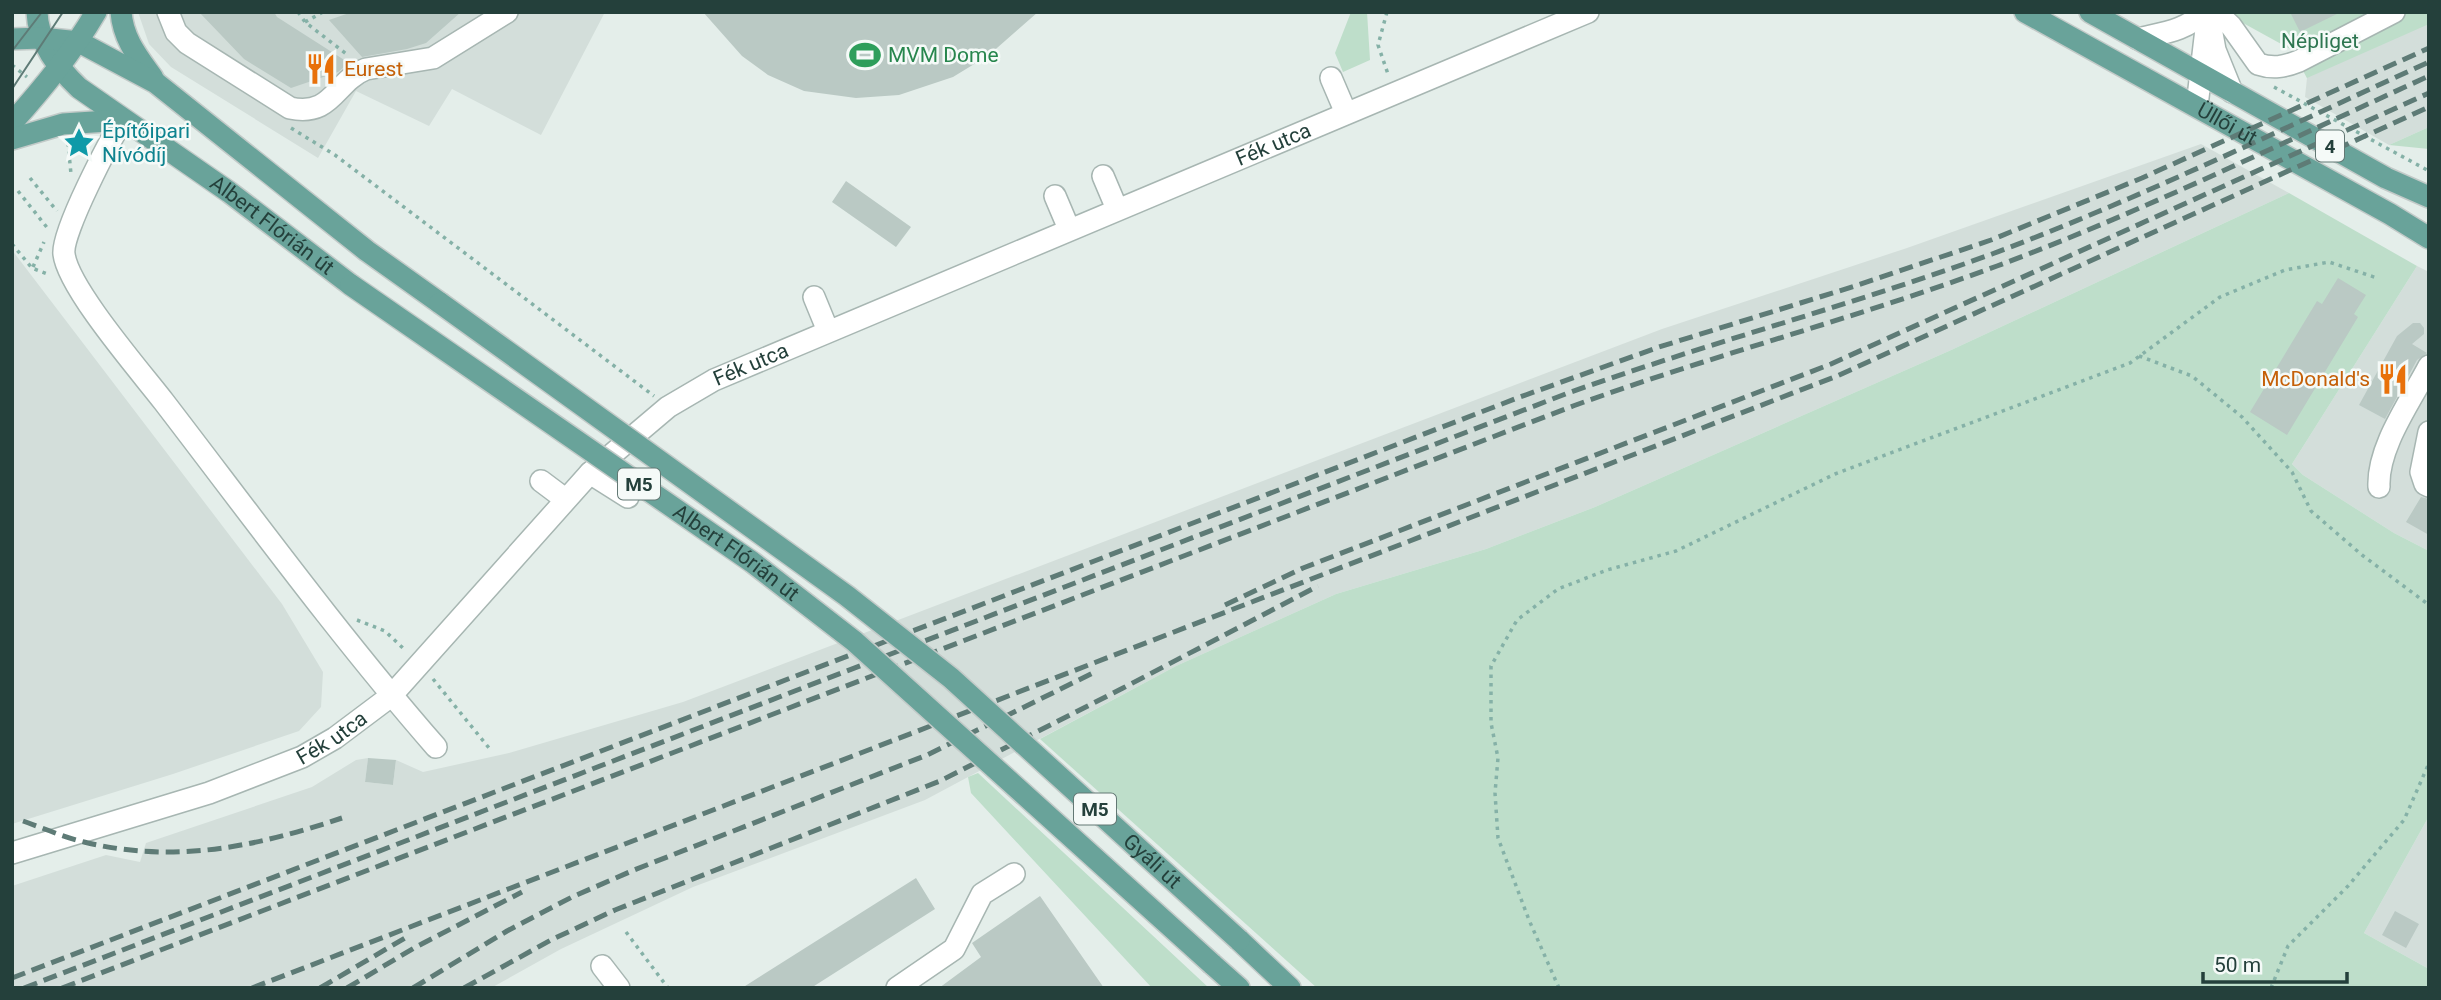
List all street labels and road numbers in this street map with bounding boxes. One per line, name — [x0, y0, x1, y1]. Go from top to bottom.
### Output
street label: Üllői út — [2193, 98, 2261, 150]
street label: Fék utca — [1232, 118, 1315, 171]
road number: 4 — [2316, 130, 2344, 162]
street label: Albert Flórián út — [206, 171, 339, 280]
street label: Fék utca — [710, 338, 792, 391]
road number: M5 — [618, 468, 660, 499]
street label: Albert Flórián út — [669, 499, 804, 606]
street label: Fék utca — [292, 706, 372, 770]
road number: M5 — [1074, 794, 1116, 824]
street label: Gyáli út — [1118, 829, 1186, 893]

